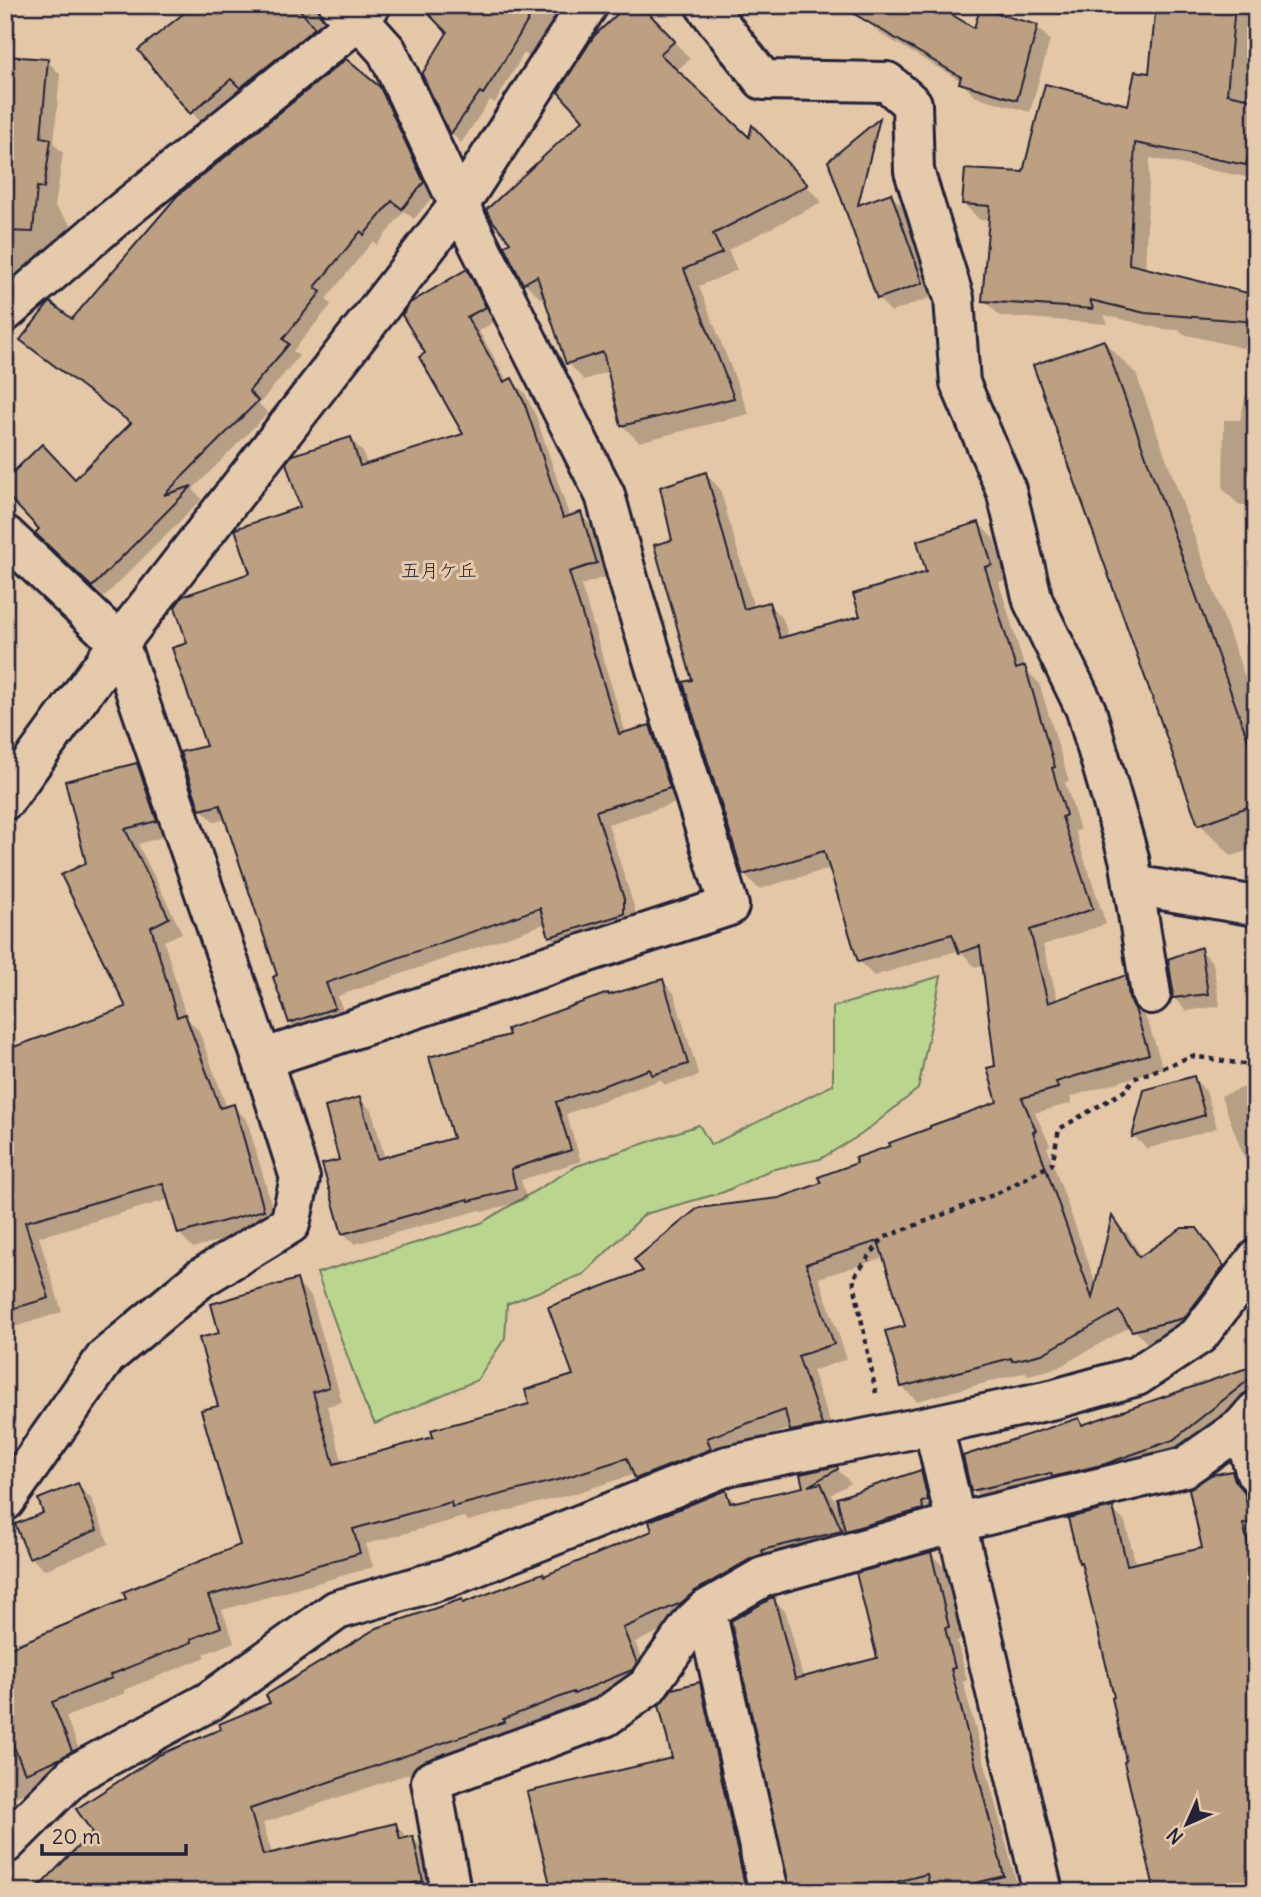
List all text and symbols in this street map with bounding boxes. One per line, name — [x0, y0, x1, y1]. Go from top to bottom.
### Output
district label: 五月ケ丘 — [401, 558, 477, 582]
north arrow — [1152, 1788, 1222, 1858]
scale bar — [42, 1813, 186, 1857]
text: 20 m — [52, 1823, 101, 1850]
text: N — [1162, 1823, 1188, 1849]

